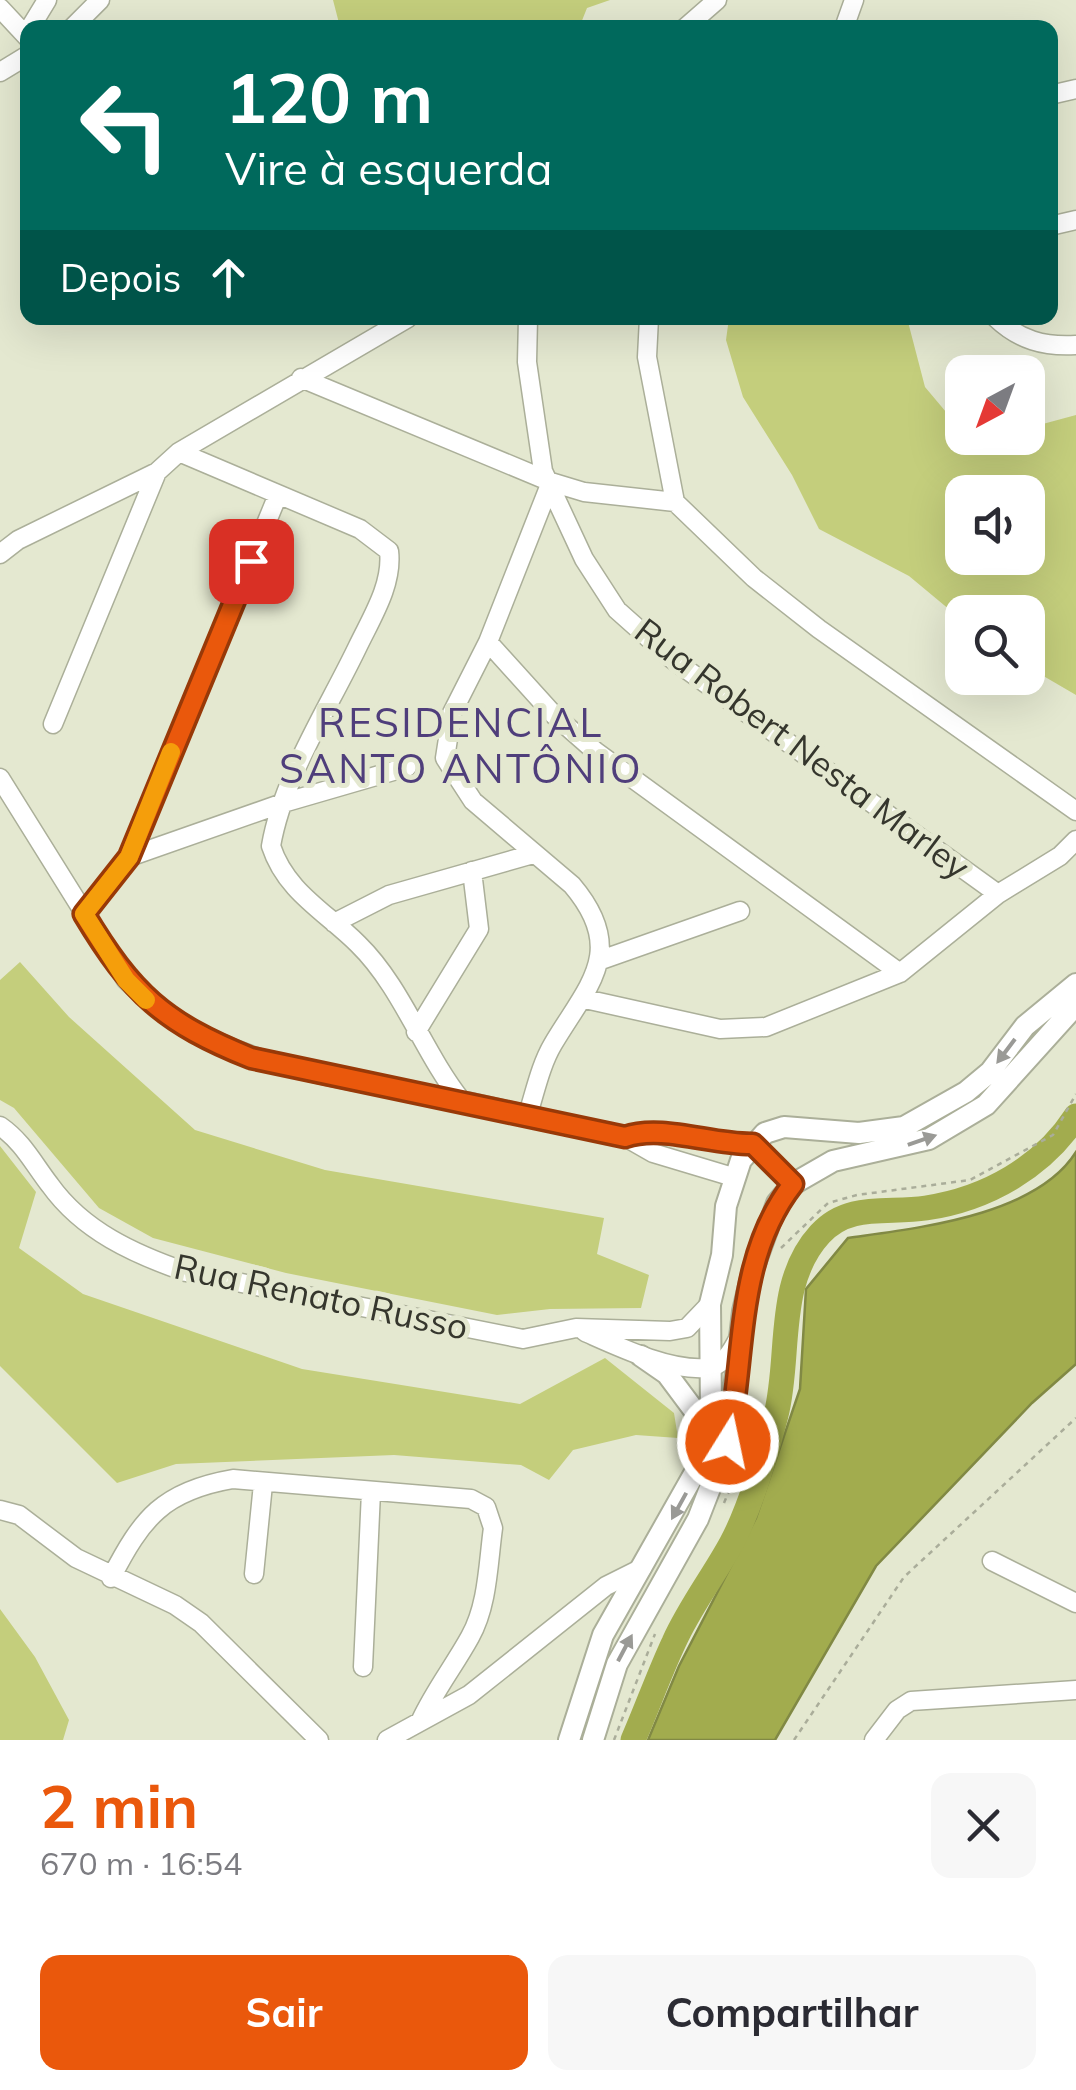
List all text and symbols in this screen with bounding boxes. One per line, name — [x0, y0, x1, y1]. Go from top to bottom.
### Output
text: 120 m — [225, 53, 433, 141]
icon: left — [60, 60, 190, 190]
text: Vire à esquerda — [225, 140, 552, 196]
icon: ahead — [201, 250, 256, 305]
text: Depois — [60, 254, 181, 302]
north arrow — [945, 355, 1045, 455]
map controls — [945, 355, 1045, 695]
button: sound — [945, 475, 1045, 575]
pin — [209, 519, 294, 604]
icon: arrive — [224, 534, 279, 589]
button: search — [945, 595, 1045, 695]
street label: Rua Robert Nesta Marley — [627, 608, 979, 889]
district label: RESIDENCIAL SANTO ANTÔNIO — [279, 697, 643, 793]
one-way arrow — [996, 1038, 1017, 1064]
one-way arrow — [907, 1132, 937, 1147]
street label: Rua Renato Russo — [170, 1243, 472, 1349]
position arrow — [676, 1390, 780, 1494]
one-way arrow — [671, 1492, 688, 1521]
one-way arrow — [616, 1634, 633, 1663]
text: 2 min — [40, 1768, 198, 1843]
button: close — [931, 1773, 1036, 1878]
text: 670 m · 16:54 — [40, 1843, 242, 1883]
button: Sair — [40, 1955, 528, 2070]
button: Compartilhar — [548, 1955, 1036, 2070]

